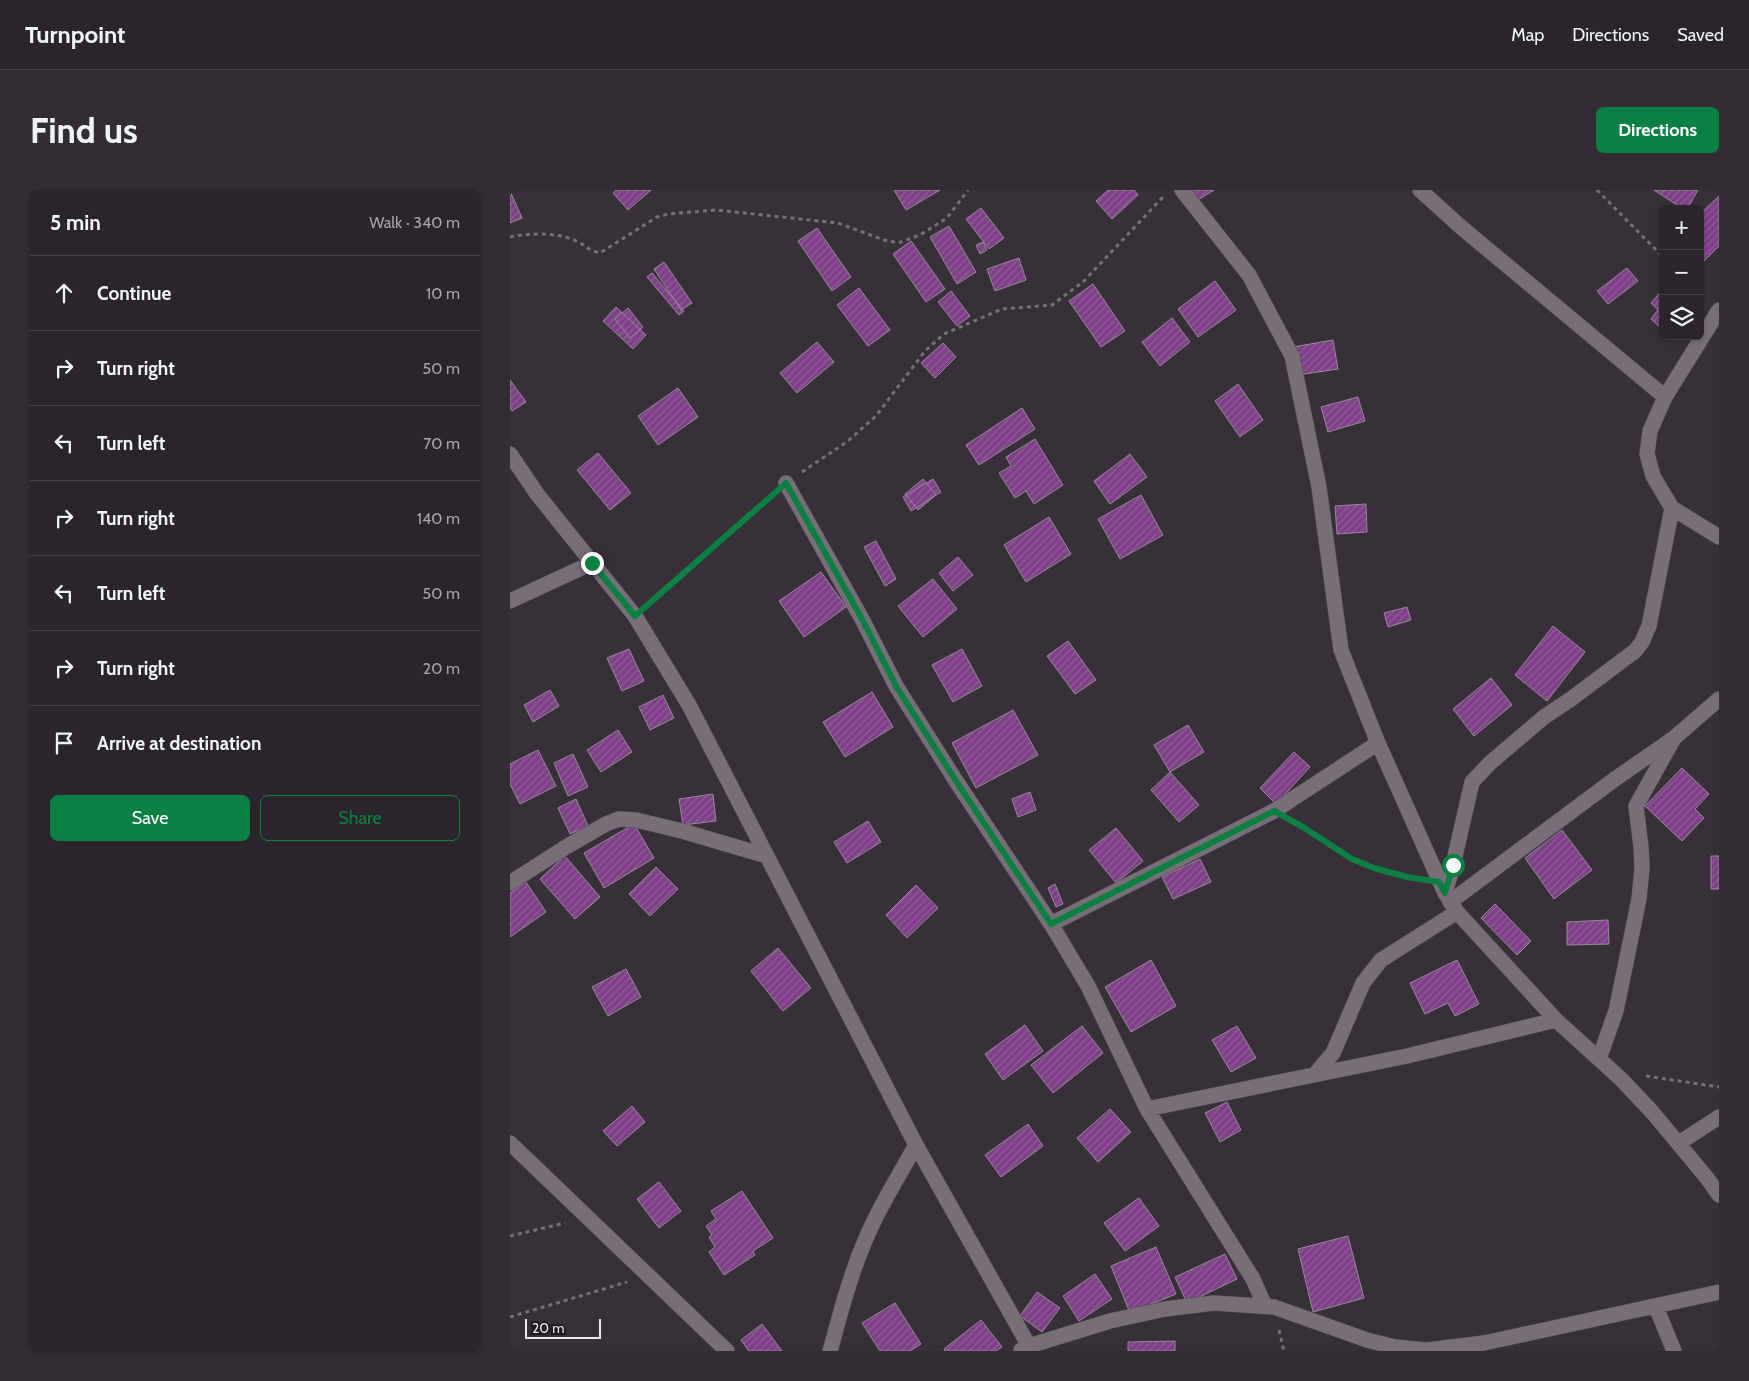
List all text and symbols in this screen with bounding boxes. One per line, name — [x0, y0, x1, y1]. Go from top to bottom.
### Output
text: Turnpoint — [25, 20, 125, 49]
text: Map — [1511, 24, 1544, 46]
text: Directions — [1572, 24, 1649, 46]
text: Saved — [1677, 24, 1724, 46]
button: Directions — [1596, 107, 1719, 153]
text: Find us — [30, 109, 138, 152]
map controls — [1659, 205, 1704, 340]
button: + — [1659, 205, 1704, 250]
text: 5 min — [50, 210, 101, 235]
text: Walk · 340 m — [369, 213, 460, 232]
button: − — [1659, 250, 1704, 295]
icon: ahead — [50, 279, 78, 307]
text: Continue — [97, 282, 171, 305]
text: 10 m — [426, 284, 460, 303]
button: layers — [1659, 295, 1704, 340]
icon: right — [50, 354, 78, 382]
text: Turn right — [97, 357, 175, 380]
text: 50 m — [423, 359, 460, 378]
icon: left — [50, 429, 78, 457]
text: Turn left — [97, 432, 165, 455]
text: 70 m — [423, 434, 460, 453]
icon: right — [50, 504, 78, 532]
text: Turn right — [97, 507, 175, 530]
text: 140 m — [417, 509, 460, 528]
route end — [581, 552, 604, 575]
icon: left — [50, 579, 78, 607]
text: Turn left — [97, 582, 165, 605]
text: 50 m — [423, 584, 460, 603]
icon: right — [50, 654, 78, 682]
text: Turn right — [97, 657, 175, 680]
text: 20 m — [423, 659, 460, 678]
icon: arrive — [50, 729, 78, 757]
text: Arrive at destination — [97, 732, 261, 755]
button: Save — [50, 795, 250, 841]
button: Share — [260, 795, 460, 841]
route start — [1442, 854, 1465, 877]
scale bar — [525, 1316, 601, 1339]
text: 20 m — [532, 1319, 565, 1337]

